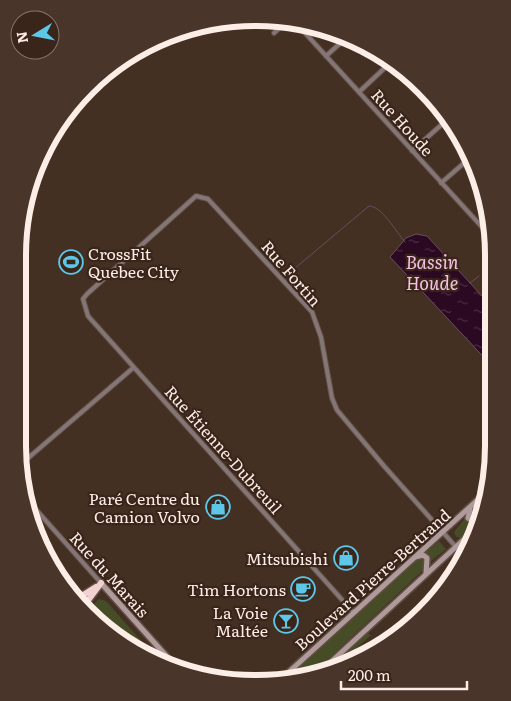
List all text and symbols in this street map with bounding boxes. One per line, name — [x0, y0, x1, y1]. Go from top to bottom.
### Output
north arrow — [10, 10, 60, 60]
text: N — [10, 30, 32, 45]
street label: Rue Houde — [366, 83, 440, 161]
street label: Rue Fortin — [256, 235, 328, 312]
place label: CrossFit Quebec City — [88, 241, 180, 283]
water label: Bassin Houde — [405, 248, 459, 296]
sports icon: CrossFit Quebec City — [58, 249, 84, 275]
street label: Rue Étienne-Dubreuil — [160, 380, 288, 518]
place label: Paré Centre du Camion Volvo — [89, 486, 200, 528]
shop icon: Paré Centre du Camion Volvo — [205, 494, 231, 520]
street label: Boulevard Pierre-Bertrand — [289, 502, 455, 656]
street label: Rue du Marais — [65, 526, 155, 622]
shop icon: Mitsubishi — [333, 545, 359, 571]
place label: Mitsubishi — [246, 546, 328, 570]
cafe icon: Tim Hortons — [290, 576, 316, 602]
place label: Tim Hortons — [187, 577, 286, 601]
place label: La Voie Maltée — [213, 600, 268, 642]
bar icon: La Voie Maltée — [273, 608, 299, 634]
scale bar — [341, 658, 467, 690]
text: 200 m — [348, 663, 391, 686]

